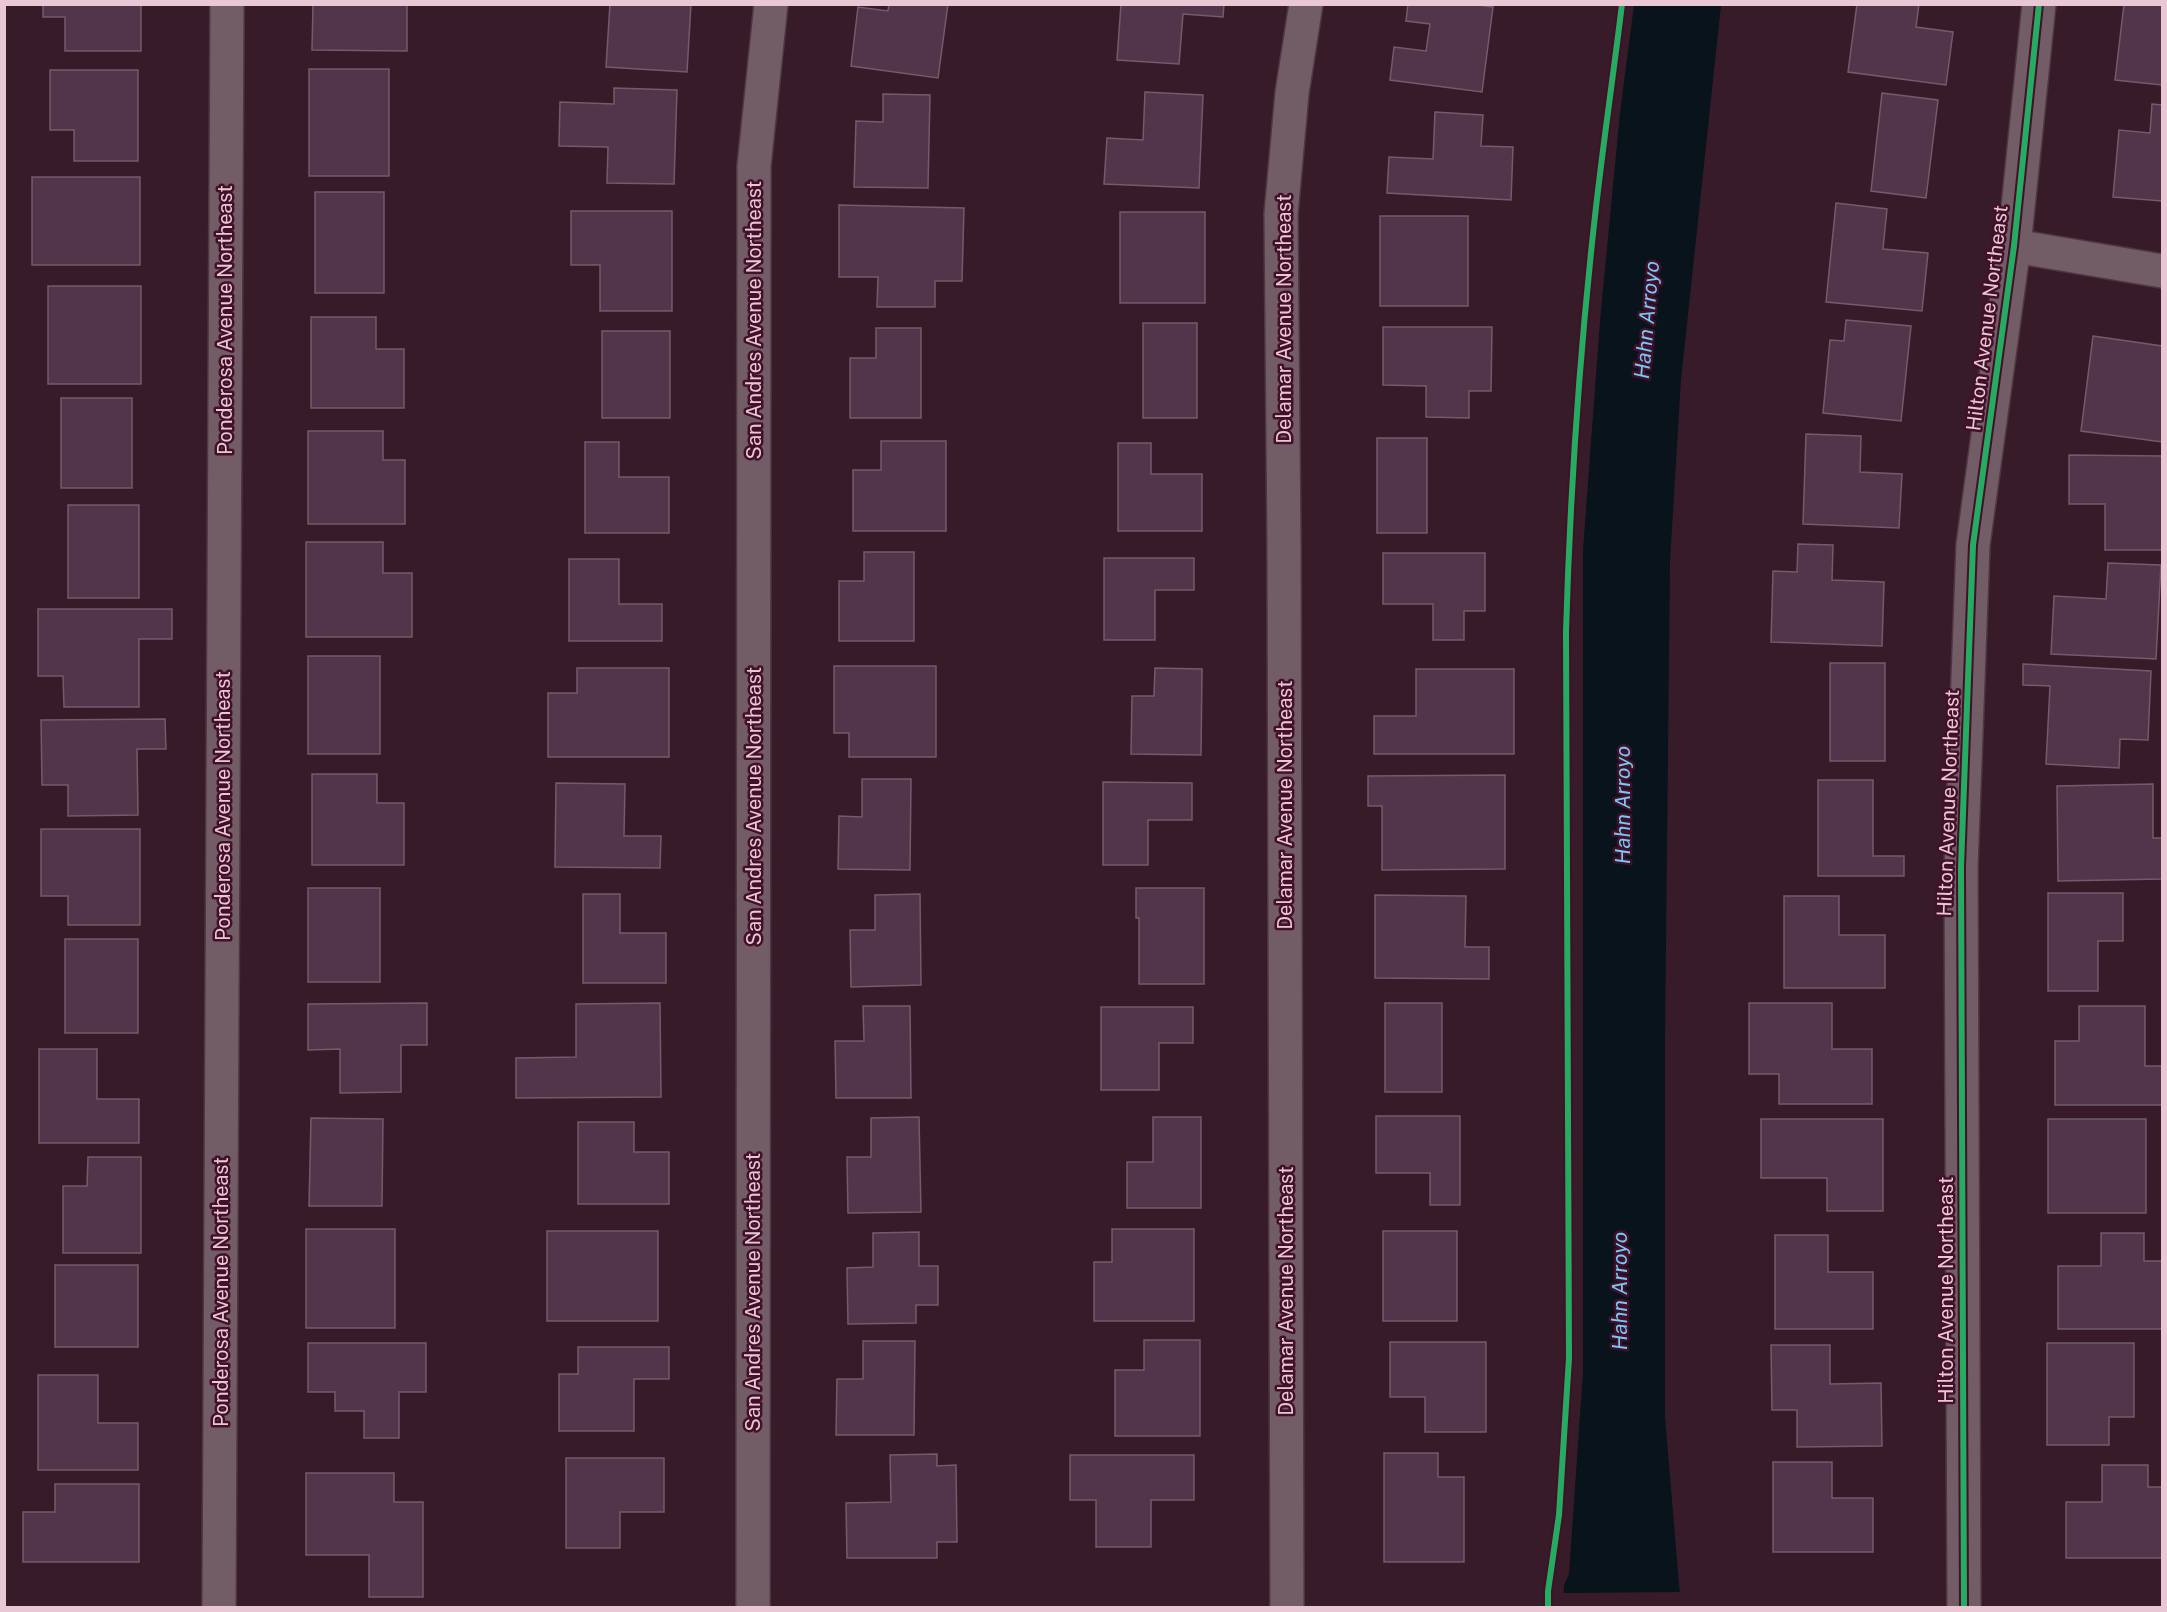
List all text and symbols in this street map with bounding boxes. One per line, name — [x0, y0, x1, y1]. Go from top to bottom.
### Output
street label: San Andres Avenue Northeast — [742, 181, 766, 459]
street label: Ponderosa Avenue Northeast — [213, 185, 237, 455]
street label: Delamar Avenue Northeast — [1272, 194, 1296, 444]
street label: Hilton Avenue Northeast — [1961, 204, 2013, 432]
water label: Hahn Arroyo — [1629, 260, 1664, 380]
street label: San Andres Avenue Northeast — [742, 667, 766, 945]
street label: Ponderosa Avenue Northeast — [211, 671, 235, 941]
street label: Delamar Avenue Northeast — [1273, 680, 1297, 930]
street label: Hilton Avenue Northeast — [1932, 689, 1964, 917]
water label: Hahn Arroyo — [1610, 746, 1635, 864]
street label: San Andres Avenue Northeast — [741, 1153, 765, 1431]
street label: Ponderosa Avenue Northeast — [209, 1157, 233, 1427]
street label: Delamar Avenue Northeast — [1274, 1166, 1298, 1416]
street label: Hilton Avenue Northeast — [1934, 1176, 1958, 1404]
water label: Hahn Arroyo — [1607, 1232, 1632, 1350]

